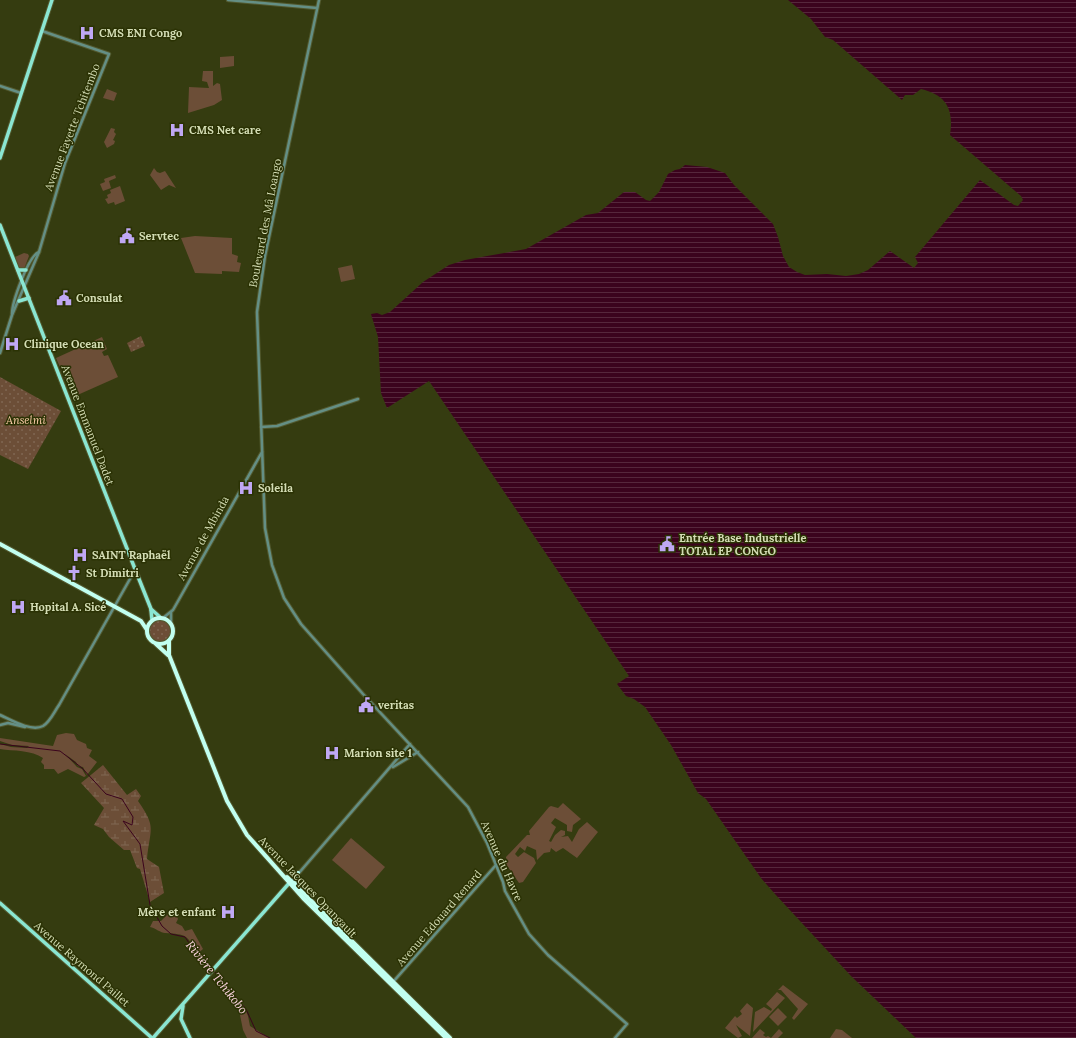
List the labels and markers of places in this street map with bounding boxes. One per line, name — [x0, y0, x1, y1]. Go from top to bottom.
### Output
hospital icon: CMS ENI Congo — [78, 24, 96, 42]
place label: CMS ENI Congo — [99, 26, 182, 40]
hospital icon: CMS Net care — [168, 121, 186, 139]
place label: CMS Net care — [189, 123, 261, 137]
public building icon: Servtec — [118, 227, 136, 245]
place label: Servtec — [139, 229, 179, 243]
public building icon: Consulat — [55, 289, 73, 307]
place label: Consulat — [76, 291, 123, 305]
hospital icon: Clinique Ocean — [3, 335, 21, 353]
place label: Clinique Ocean — [24, 337, 104, 351]
hospital icon: Soleila — [237, 479, 255, 497]
place label: Soleila — [258, 481, 293, 495]
place label: Entrée Base Industrielle TOTAL EP CONGO — [679, 531, 806, 558]
public building icon: Entrée Base Industrielle TOTAL EP CONGO — [658, 535, 676, 553]
hospital icon: SAINT Raphaël — [71, 546, 89, 564]
place label: SAINT Raphaël — [92, 548, 171, 562]
church icon: St Dimitri — [65, 564, 83, 582]
place label: St Dimitri — [86, 566, 139, 580]
hospital icon: Hopital A. Sicé — [9, 598, 27, 616]
place label: Hopital A. Sicé — [30, 600, 106, 614]
public building icon: veritas — [357, 696, 375, 714]
place label: veritas — [378, 698, 414, 712]
hospital icon: Marion site 1 — [323, 744, 341, 762]
place label: Marion site 1 — [344, 746, 413, 760]
hospital icon: Mère et enfant — [219, 903, 237, 921]
place label: Mère et enfant — [138, 905, 216, 919]

